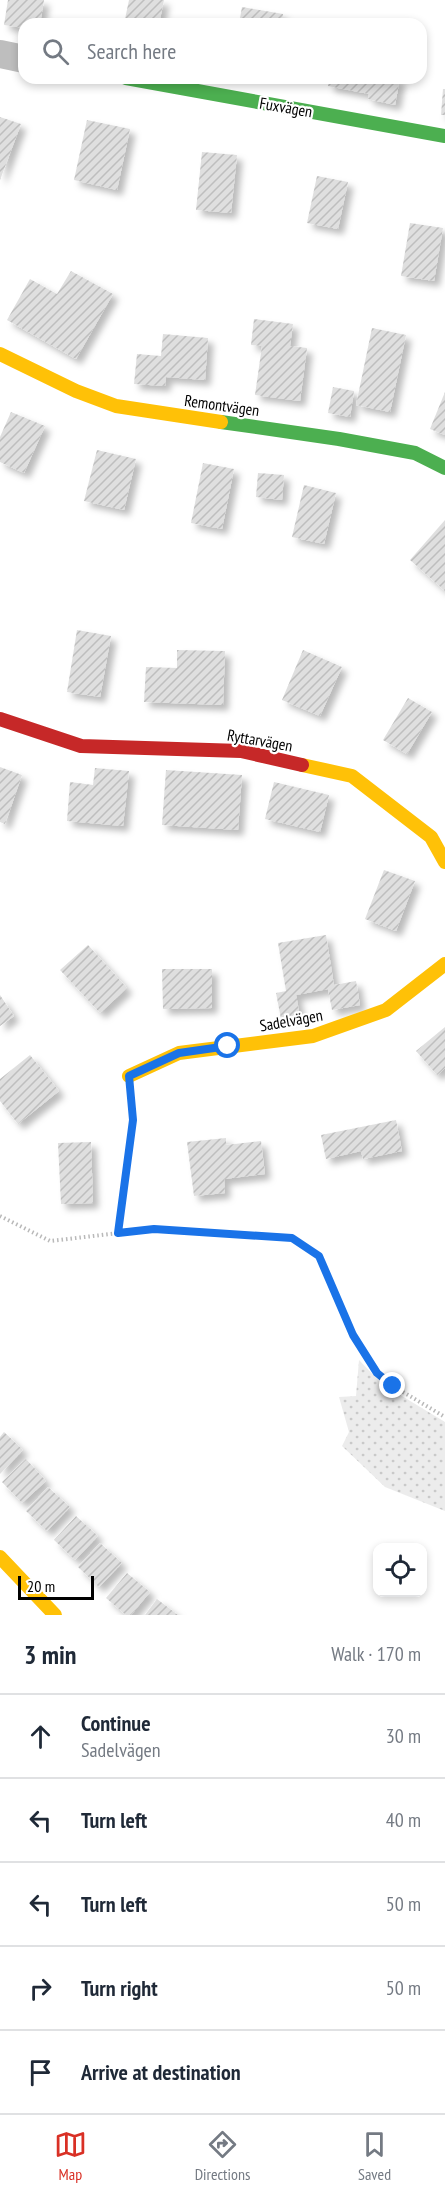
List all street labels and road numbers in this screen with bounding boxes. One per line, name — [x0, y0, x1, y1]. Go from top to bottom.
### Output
street label: Fuxvägen — [258, 93, 314, 121]
street label: Remontvägen — [183, 390, 261, 420]
street label: Ryttarvägen — [226, 724, 294, 756]
street label: Sadelvägen — [258, 1005, 324, 1035]

